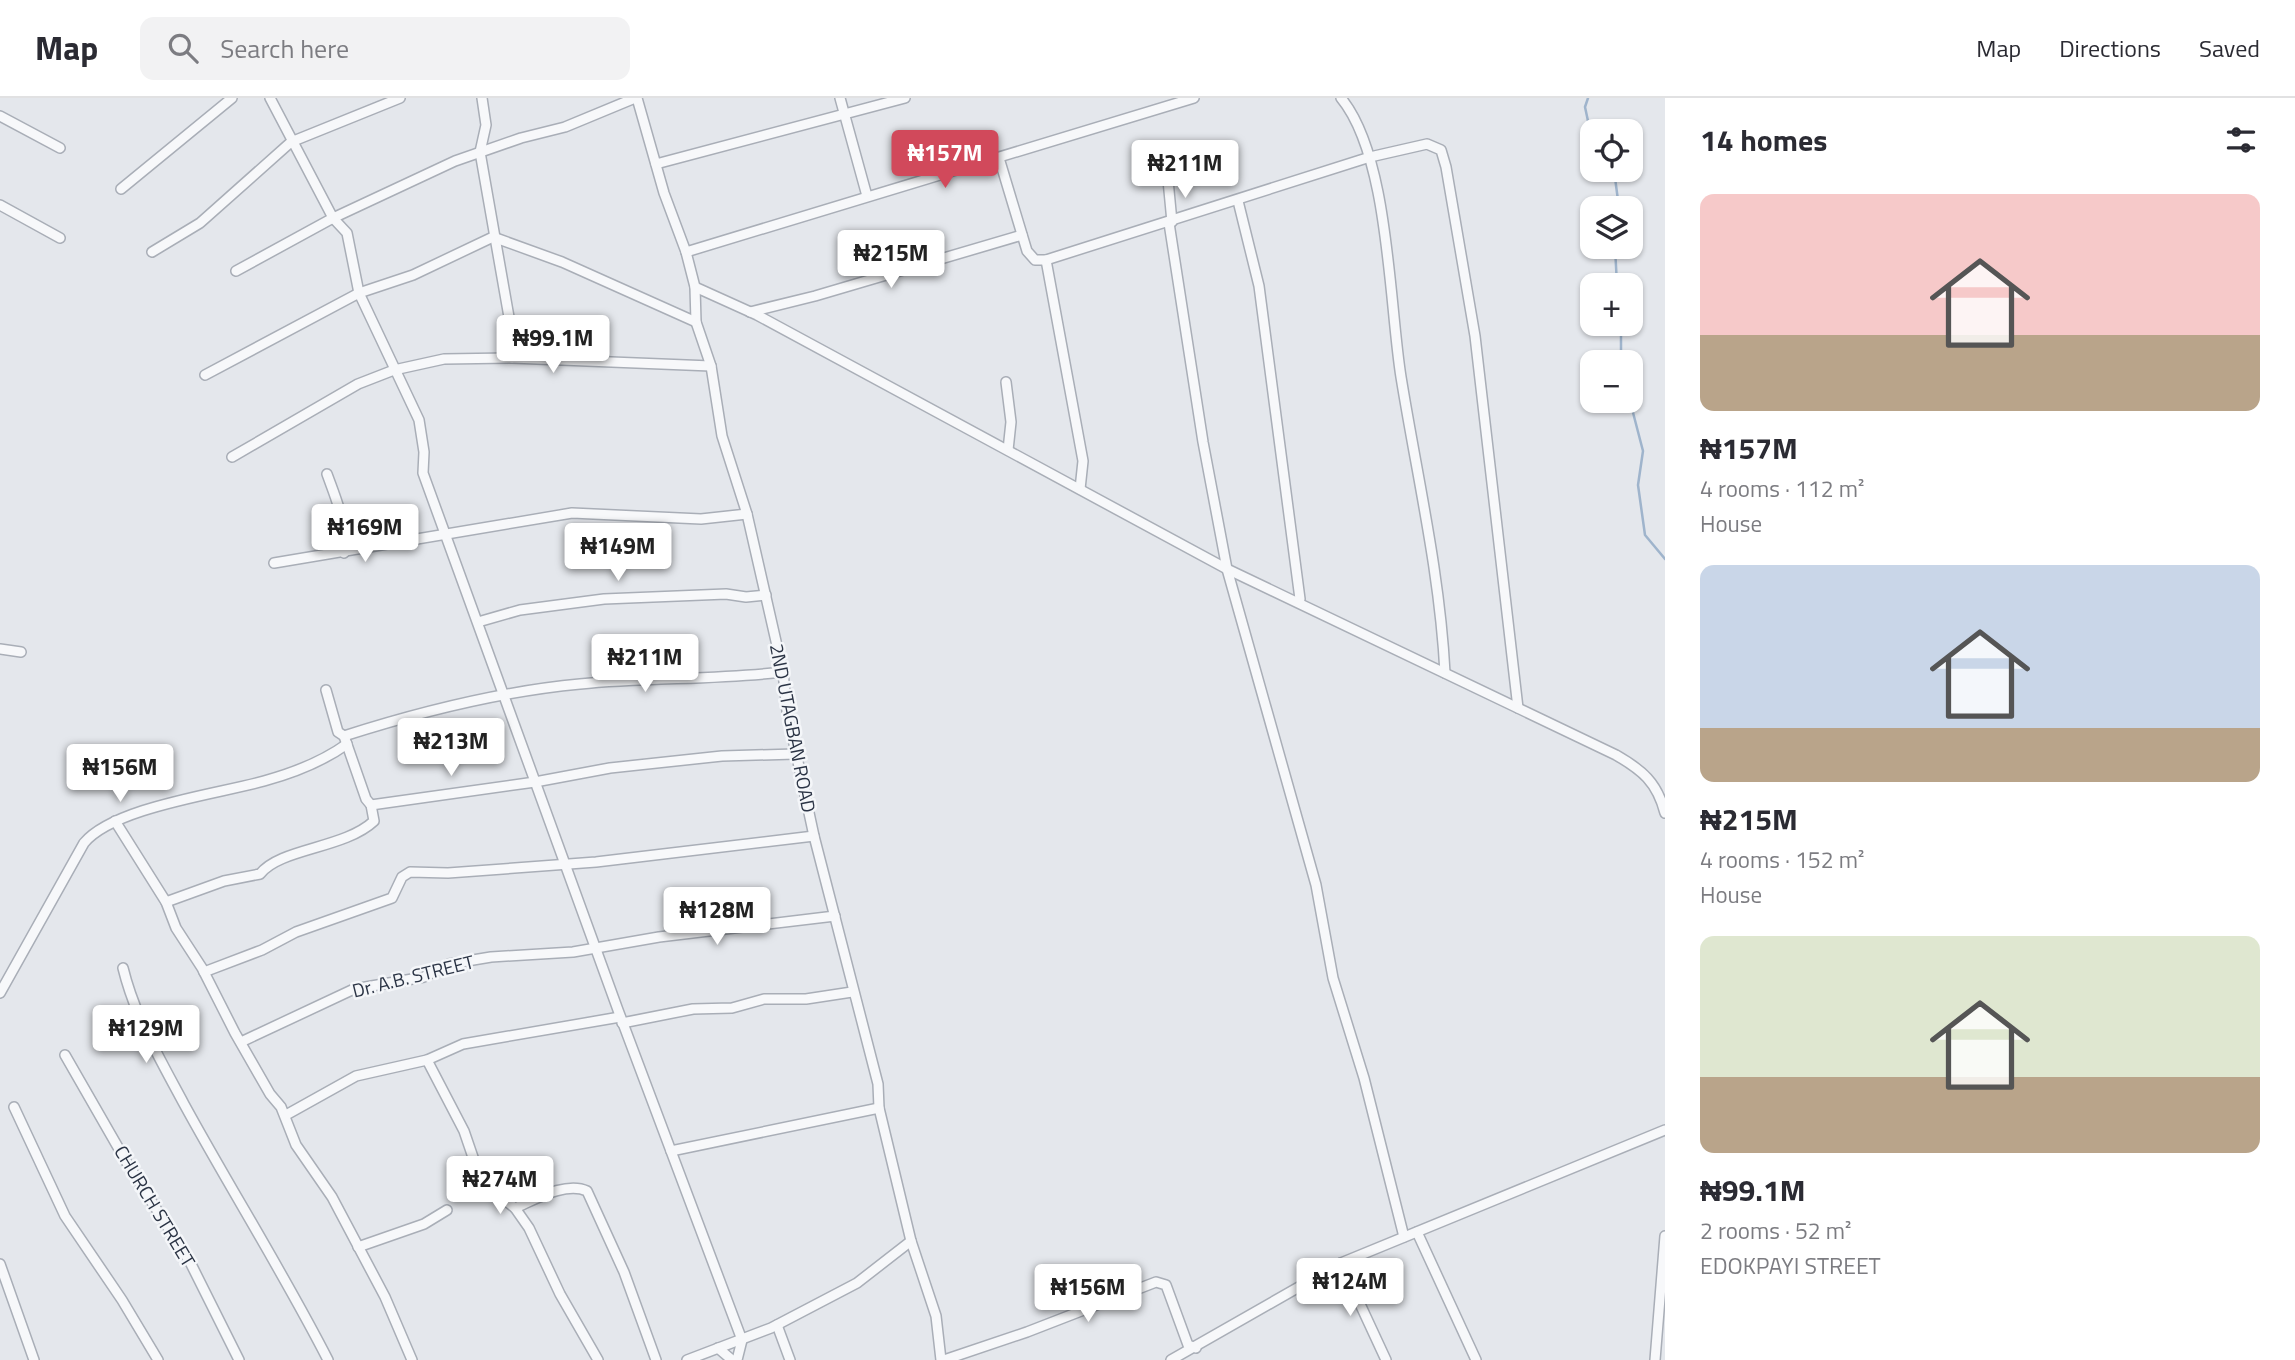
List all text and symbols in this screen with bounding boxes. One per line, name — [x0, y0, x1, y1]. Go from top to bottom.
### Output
search box — [140, 17, 630, 80]
text: Map — [35, 23, 98, 73]
icon: search — [164, 29, 202, 67]
text: Search here — [220, 29, 349, 68]
text: Map — [1976, 30, 2021, 66]
text: Directions — [2059, 30, 2161, 66]
text: Saved — [2199, 30, 2260, 66]
text: 14 homes — [1700, 117, 1827, 163]
map controls — [1580, 119, 1643, 413]
button: locate — [1580, 119, 1643, 182]
icon: filters — [2222, 121, 2260, 159]
pin: ₦157M — [896, 130, 994, 190]
text: ₦157M — [908, 135, 982, 170]
pin: ₦211M — [1136, 140, 1234, 200]
text: ₦211M — [1148, 145, 1222, 180]
button: layers — [1580, 196, 1643, 259]
pin: ₦215M — [842, 230, 940, 290]
text: ₦215M — [854, 235, 928, 270]
icon: home — [1917, 240, 2043, 366]
button: + — [1580, 273, 1643, 336]
pin: ₦99.1M — [496, 316, 610, 375]
text: ₦99.1M — [513, 320, 593, 355]
button: − — [1580, 350, 1643, 413]
text: ₦157M — [1700, 425, 1798, 471]
text: 4 rooms · 112 m² — [1700, 471, 1864, 506]
pin: ₦169M — [316, 504, 414, 564]
text: House — [1700, 506, 1762, 541]
text: ₦169M — [328, 509, 402, 544]
pin: ₦149M — [569, 524, 667, 583]
text: ₦149M — [581, 528, 655, 563]
icon: home — [1917, 611, 2043, 737]
pin: ₦211M — [596, 634, 694, 694]
text: ₦211M — [608, 639, 682, 674]
street label: 2ND UTAGBAN ROAD — [763, 641, 824, 815]
pin: ₦213M — [402, 718, 500, 778]
text: ₦213M — [414, 723, 488, 758]
pin: ₦156M — [71, 744, 169, 804]
text: ₦156M — [83, 749, 157, 784]
text: ₦215M — [1700, 796, 1798, 842]
text: 4 rooms · 152 m² — [1700, 842, 1864, 877]
text: House — [1700, 877, 1762, 912]
pin: ₦128M — [668, 888, 766, 947]
text: ₦128M — [680, 892, 754, 927]
street label: Dr. A.B. STREET — [349, 946, 477, 1005]
icon: home — [1917, 982, 2043, 1108]
pin: ₦129M — [97, 1006, 195, 1065]
text: ₦129M — [109, 1010, 183, 1045]
street label: CHURCH STREET — [108, 1139, 203, 1272]
pin: ₦274M — [451, 1156, 549, 1216]
text: ₦274M — [463, 1161, 537, 1196]
text: ₦99.1M — [1700, 1167, 1806, 1213]
text: 2 rooms · 52 m² — [1700, 1213, 1851, 1248]
text: EDOKPAYI STREET — [1700, 1248, 1881, 1283]
pin: ₦124M — [1301, 1258, 1399, 1318]
text: ₦124M — [1313, 1263, 1387, 1298]
pin: ₦156M — [1039, 1264, 1137, 1324]
text: ₦156M — [1051, 1269, 1125, 1304]

